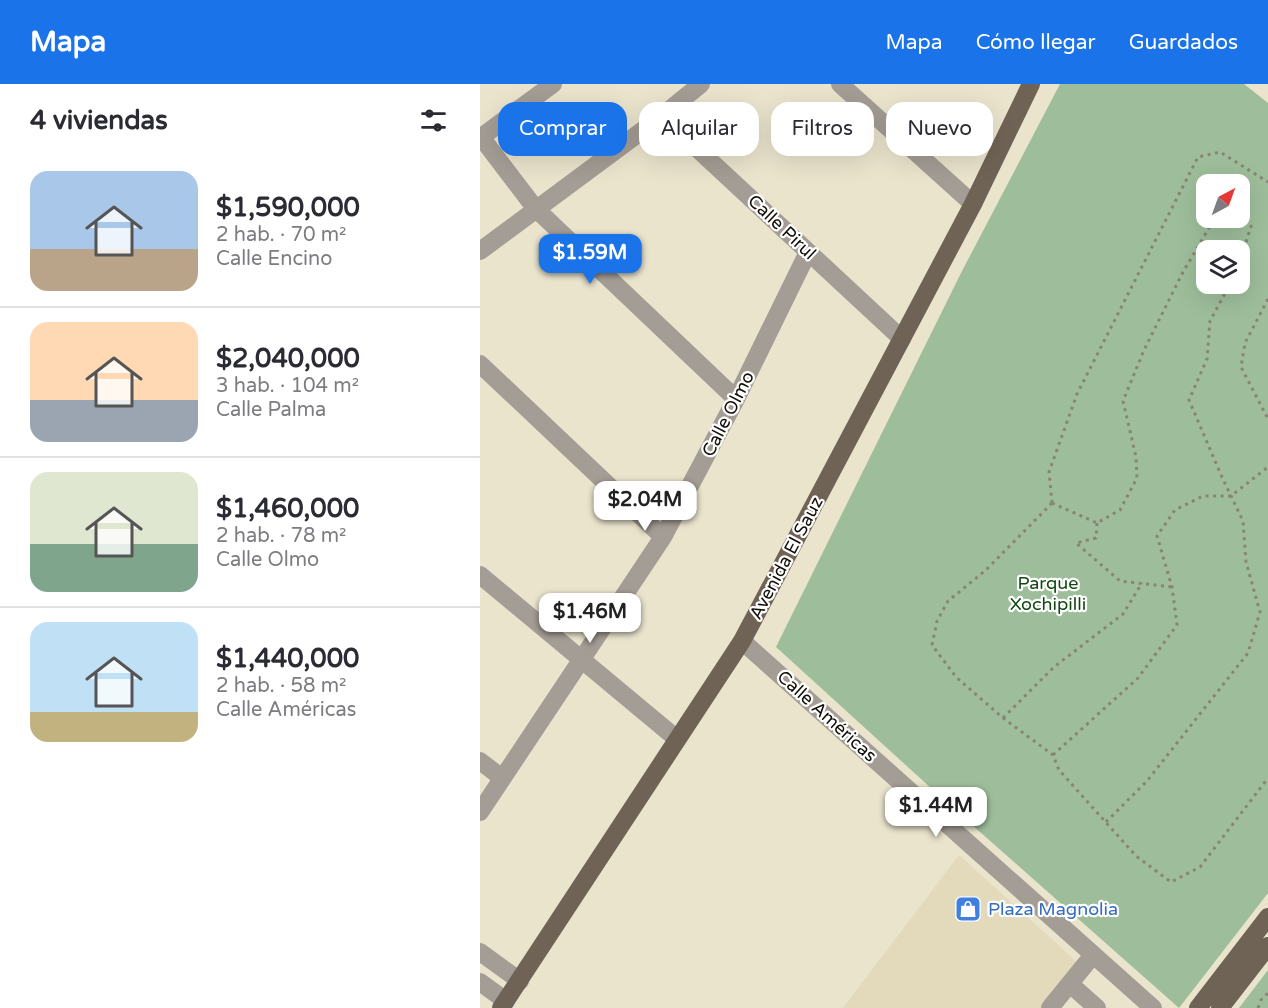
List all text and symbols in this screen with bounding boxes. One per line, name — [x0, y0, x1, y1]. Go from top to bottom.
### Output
text: Mapa — [30, 25, 106, 59]
text: Mapa — [885, 30, 943, 55]
text: Cómo llegar — [976, 30, 1096, 55]
text: Guardados — [1129, 30, 1238, 55]
chip: Comprar — [498, 102, 627, 156]
chip: Alquilar — [639, 102, 759, 156]
chip: Filtros — [771, 102, 874, 156]
chip: Nuevo — [886, 102, 993, 156]
icon: filters — [417, 104, 450, 137]
text: 4 viviendas — [30, 105, 168, 136]
north arrow — [1196, 174, 1250, 228]
map controls — [1196, 174, 1250, 294]
street label: Calle Pirul — [743, 190, 821, 264]
text: $1,590,000 — [216, 192, 360, 223]
icon: home — [78, 195, 150, 267]
text: 2 hab. · 70 m² — [216, 223, 346, 247]
pin: $1.59M — [541, 234, 639, 285]
button: layers — [1196, 240, 1250, 294]
text: $1.59M — [553, 241, 627, 265]
text: Calle Encino — [216, 247, 332, 271]
text: $2,040,000 — [216, 343, 360, 374]
icon: home — [78, 346, 150, 418]
street label: Calle Olmo — [697, 368, 759, 460]
text: 3 hab. · 104 m² — [216, 374, 359, 398]
text: Calle Palma — [216, 398, 326, 422]
pin: $2.04M — [596, 481, 694, 532]
text: $2.04M — [608, 488, 682, 512]
text: $1,460,000 — [216, 493, 359, 524]
street label: Avenida El Sauz — [744, 493, 828, 623]
icon: home — [78, 496, 150, 568]
text: 2 hab. · 78 m² — [216, 524, 346, 548]
text: Calle Olmo — [216, 548, 319, 572]
park label: Parque Xochipilli — [1010, 572, 1086, 615]
pin: $1.46M — [541, 593, 639, 644]
text: $1.46M — [553, 600, 627, 624]
text: $1,440,000 — [216, 643, 359, 674]
icon: home — [78, 646, 150, 718]
street label: Calle Américas — [773, 666, 881, 766]
text: 2 hab. · 58 m² — [216, 674, 346, 698]
text: Calle Américas — [216, 698, 356, 722]
pin: $1.44M — [887, 787, 985, 838]
text: $1.44M — [899, 794, 973, 818]
shop icon: Plaza Magnolia — [953, 894, 983, 924]
place label: Plaza Magnolia — [988, 898, 1118, 920]

